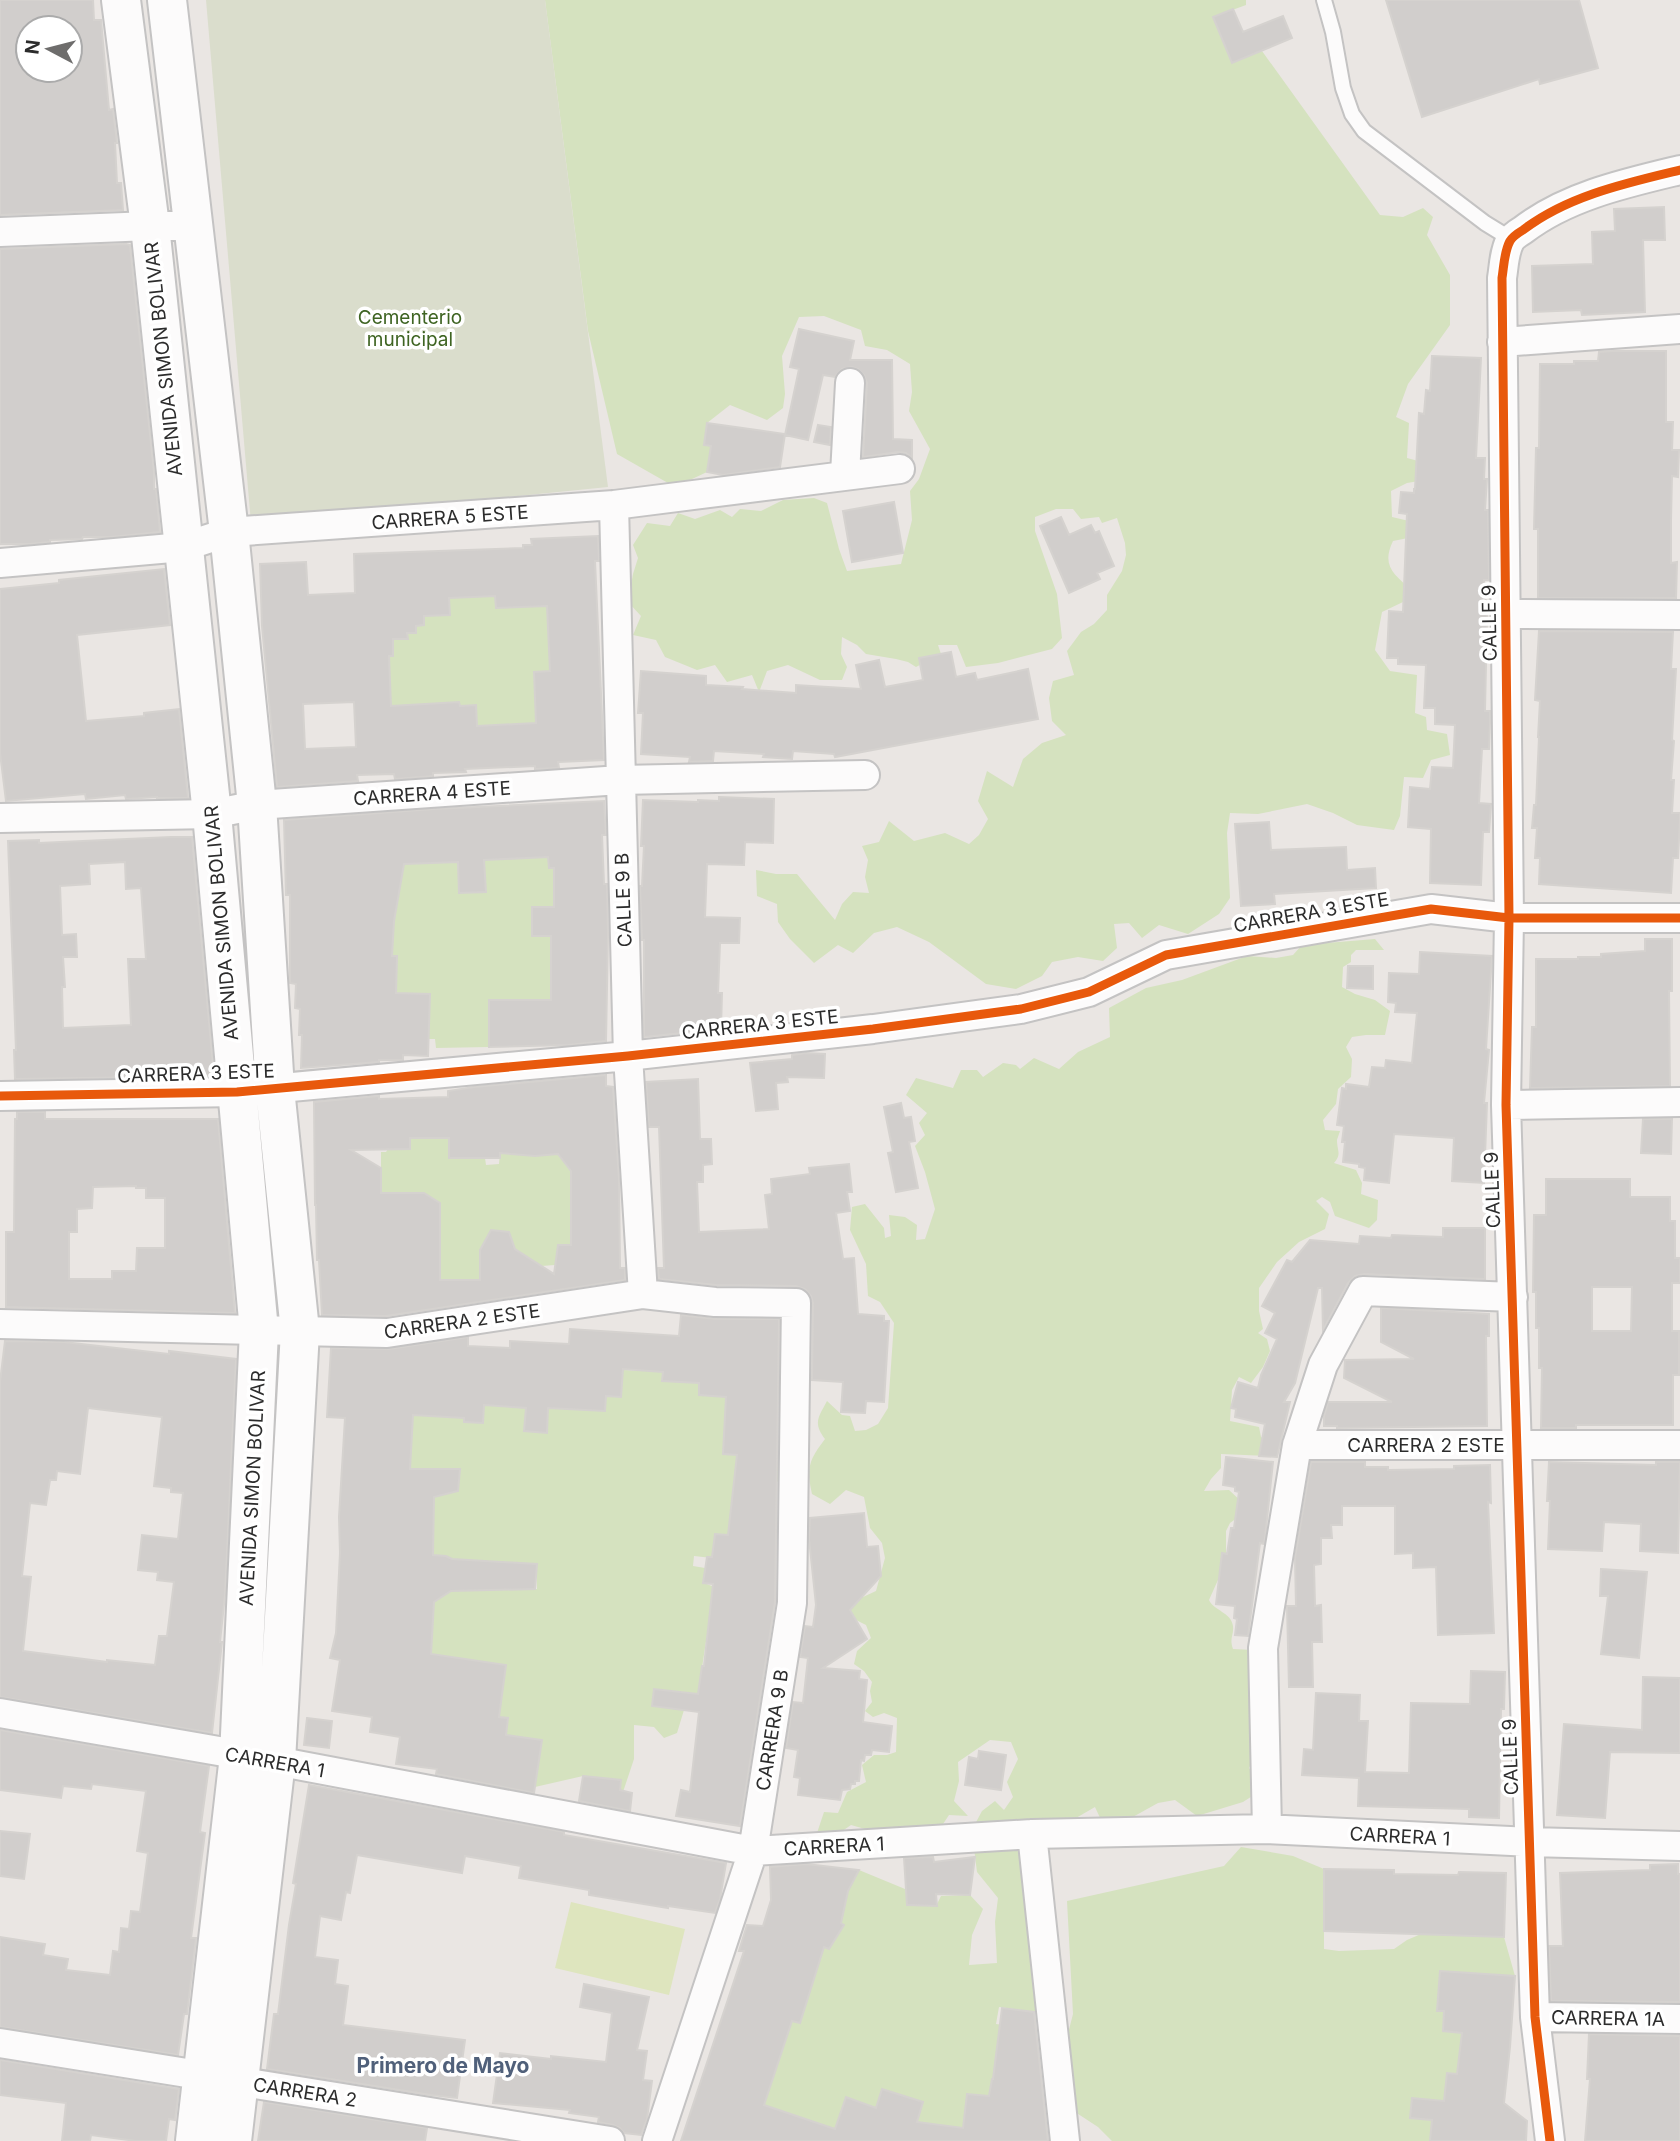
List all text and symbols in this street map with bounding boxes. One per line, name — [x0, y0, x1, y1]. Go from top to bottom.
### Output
north arrow — [14, 14, 84, 84]
text: N — [20, 38, 45, 56]
street label: AVENIDA SIMON BOLIVAR — [140, 240, 187, 477]
park label: Cementerio municipal — [358, 306, 462, 351]
street label: CARRERA 5 ESTE — [371, 501, 529, 534]
street label: CALLE 9 — [1477, 584, 1502, 662]
street label: CARRERA 4 ESTE — [352, 777, 512, 810]
street label: AVENIDA SIMON BOLIVAR — [200, 804, 243, 1041]
street label: CALLE 9 B — [610, 852, 637, 948]
street label: CARRERA 3 ESTE — [1232, 887, 1391, 937]
street label: CARRERA 3 ESTE — [681, 1005, 840, 1044]
street label: CARRERA 3 ESTE — [117, 1059, 275, 1088]
street label: CALLE 9 — [1480, 1151, 1505, 1229]
street label: CARRERA 2 ESTE — [383, 1299, 542, 1344]
street label: AVENIDA SIMON BOLIVAR — [235, 1370, 270, 1606]
street label: CARRERA 2 ESTE — [1347, 1434, 1505, 1457]
street label: CARRERA 9 B — [752, 1668, 793, 1792]
street label: CALLE 9 — [1498, 1718, 1523, 1796]
street label: CARRERA 1 — [223, 1742, 327, 1783]
street label: CARRERA 1 — [1349, 1822, 1451, 1851]
street label: CARRERA 1 — [783, 1832, 885, 1861]
street label: CARRERA 1A — [1551, 2006, 1665, 2031]
district label: Primero de Mayo — [357, 2053, 530, 2078]
street label: CARRERA 2 — [251, 2073, 358, 2112]

